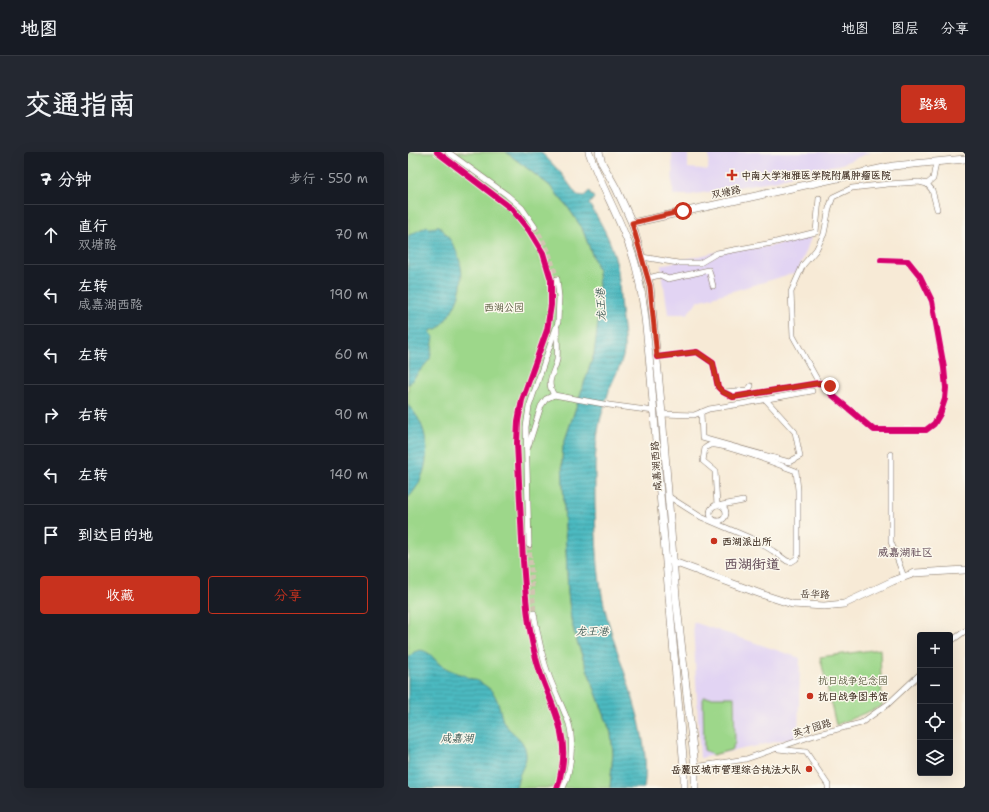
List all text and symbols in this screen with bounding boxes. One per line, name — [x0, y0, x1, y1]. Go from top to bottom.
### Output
text: 地图 — [20, 16, 58, 41]
text: 地图 — [841, 19, 869, 37]
text: 图层 — [891, 19, 919, 37]
text: 分享 — [941, 19, 969, 37]
text: 交通指南 — [24, 85, 136, 123]
button: 路线 — [901, 85, 965, 123]
text: 7 分钟 — [40, 168, 92, 190]
marker: 中南大学湘雅医学院附属肿瘤医院 — [726, 169, 738, 181]
place label: 中南大学湘雅医学院附属肿瘤医院 — [741, 169, 891, 182]
text: 步行 · 550 m — [289, 170, 368, 187]
street label: 双塘路 — [710, 183, 742, 201]
route start — [674, 202, 692, 220]
text: 直行 — [78, 216, 108, 236]
icon: ahead — [40, 224, 62, 246]
text: 70 m — [334, 226, 368, 243]
text: 双塘路 — [78, 236, 117, 253]
text: 左转 — [78, 276, 108, 296]
icon: left — [40, 284, 62, 306]
text: 190 m — [329, 286, 368, 303]
water label: 龙王港 — [593, 287, 609, 322]
text: 咸嘉湖西路 — [78, 296, 143, 313]
park label: 西湖公园 — [484, 301, 524, 314]
icon: left — [40, 344, 62, 366]
text: 左转 — [78, 345, 108, 365]
text: 60 m — [335, 346, 368, 363]
route end — [821, 377, 839, 395]
icon: right — [40, 404, 62, 426]
text: 右转 — [78, 405, 108, 425]
text: 90 m — [334, 406, 368, 423]
street label: 咸嘉湖西路 — [648, 441, 664, 491]
icon: left — [40, 464, 62, 486]
text: 左转 — [78, 465, 108, 485]
text: 140 m — [329, 466, 368, 483]
icon: arrive — [40, 524, 62, 546]
text: 到达目的地 — [78, 525, 153, 545]
place label: 西湖派出所 — [722, 535, 772, 548]
marker: 西湖派出所 — [709, 536, 719, 546]
district label: 威嘉湖社区 — [878, 545, 933, 560]
district label: 西湖街道 — [724, 555, 780, 573]
button: 收藏 — [40, 576, 200, 614]
button: 分享 — [208, 576, 368, 614]
street label: 岳华路 — [800, 587, 830, 601]
water label: 龙王港 — [576, 624, 609, 639]
map controls — [917, 632, 953, 776]
button: + — [917, 632, 953, 668]
button: − — [917, 668, 953, 704]
park label: 抗日战争纪念园 — [818, 674, 888, 687]
place label: 抗日战争图书馆 — [818, 690, 888, 703]
marker: 抗日战争图书馆 — [805, 691, 815, 701]
button: locate — [917, 704, 953, 740]
street label: 英才园路 — [791, 716, 833, 740]
water label: 咸嘉湖 — [441, 731, 474, 746]
button: layers — [917, 740, 953, 776]
place label: 岳麓区城市管理综合执法大队 — [671, 763, 801, 776]
marker: 岳麓区城市管理综合执法大队 — [804, 764, 814, 774]

